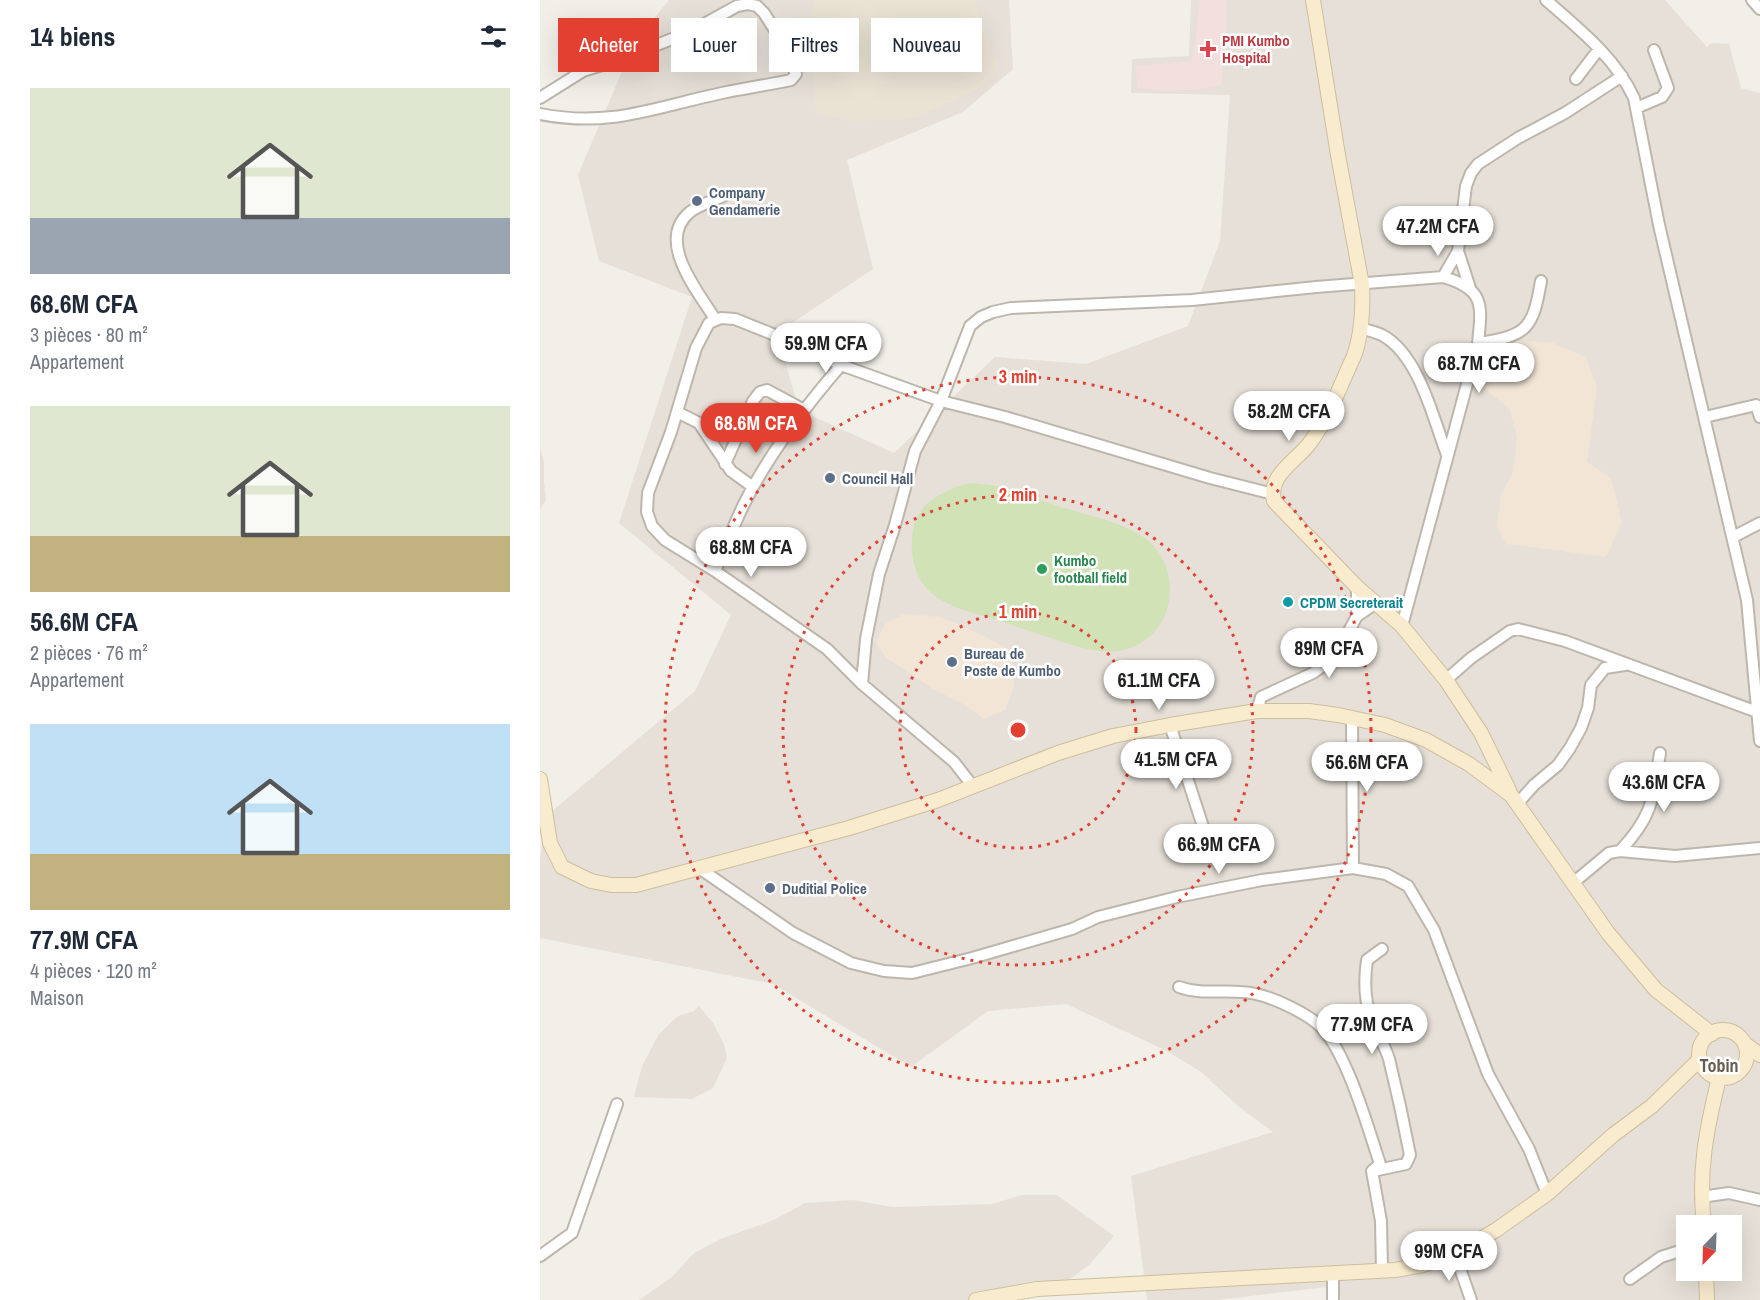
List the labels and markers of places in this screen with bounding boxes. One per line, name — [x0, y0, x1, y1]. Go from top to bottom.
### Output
place label: PMI Kumbo Hospital — [1222, 30, 1290, 68]
marker: PMI Kumbo Hospital — [1199, 40, 1217, 58]
place label: Company Gendamerie — [709, 182, 780, 220]
marker: Company Gendamerie — [690, 194, 704, 208]
pin: 47.2M CFA — [1369, 206, 1507, 257]
pin: 59.9M CFA — [757, 323, 895, 374]
pin: 68.7M CFA — [1410, 343, 1548, 394]
pin: 58.2M CFA — [1220, 391, 1358, 442]
pin: 68.6M CFA — [687, 403, 825, 454]
place label: Council Hall — [842, 468, 913, 489]
marker: Council Hall — [823, 471, 837, 485]
pin: 68.8M CFA — [682, 527, 820, 578]
place label: Kumbo football field — [1054, 550, 1127, 588]
marker: Kumbo football field — [1035, 562, 1049, 576]
place label: CPDM Secreterait — [1300, 592, 1403, 613]
marker: CPDM Secreterait — [1281, 595, 1295, 609]
pin: 89M CFA — [1274, 628, 1384, 679]
place label: Bureau de Poste de Kumbo — [964, 643, 1061, 681]
marker: Bureau de Poste de Kumbo — [945, 655, 959, 669]
pin: 61.1M CFA — [1090, 660, 1228, 711]
centre of rings — [1008, 720, 1028, 740]
pin: 41.5M CFA — [1107, 739, 1245, 790]
pin: 56.6M CFA — [1298, 742, 1436, 793]
pin: 43.6M CFA — [1595, 762, 1733, 813]
pin: 66.9M CFA — [1150, 824, 1288, 875]
place label: Duditial Police — [782, 878, 867, 899]
marker: Duditial Police — [763, 881, 777, 895]
pin: 77.9M CFA — [1303, 1004, 1441, 1055]
pin: 99M CFA — [1394, 1231, 1504, 1282]

